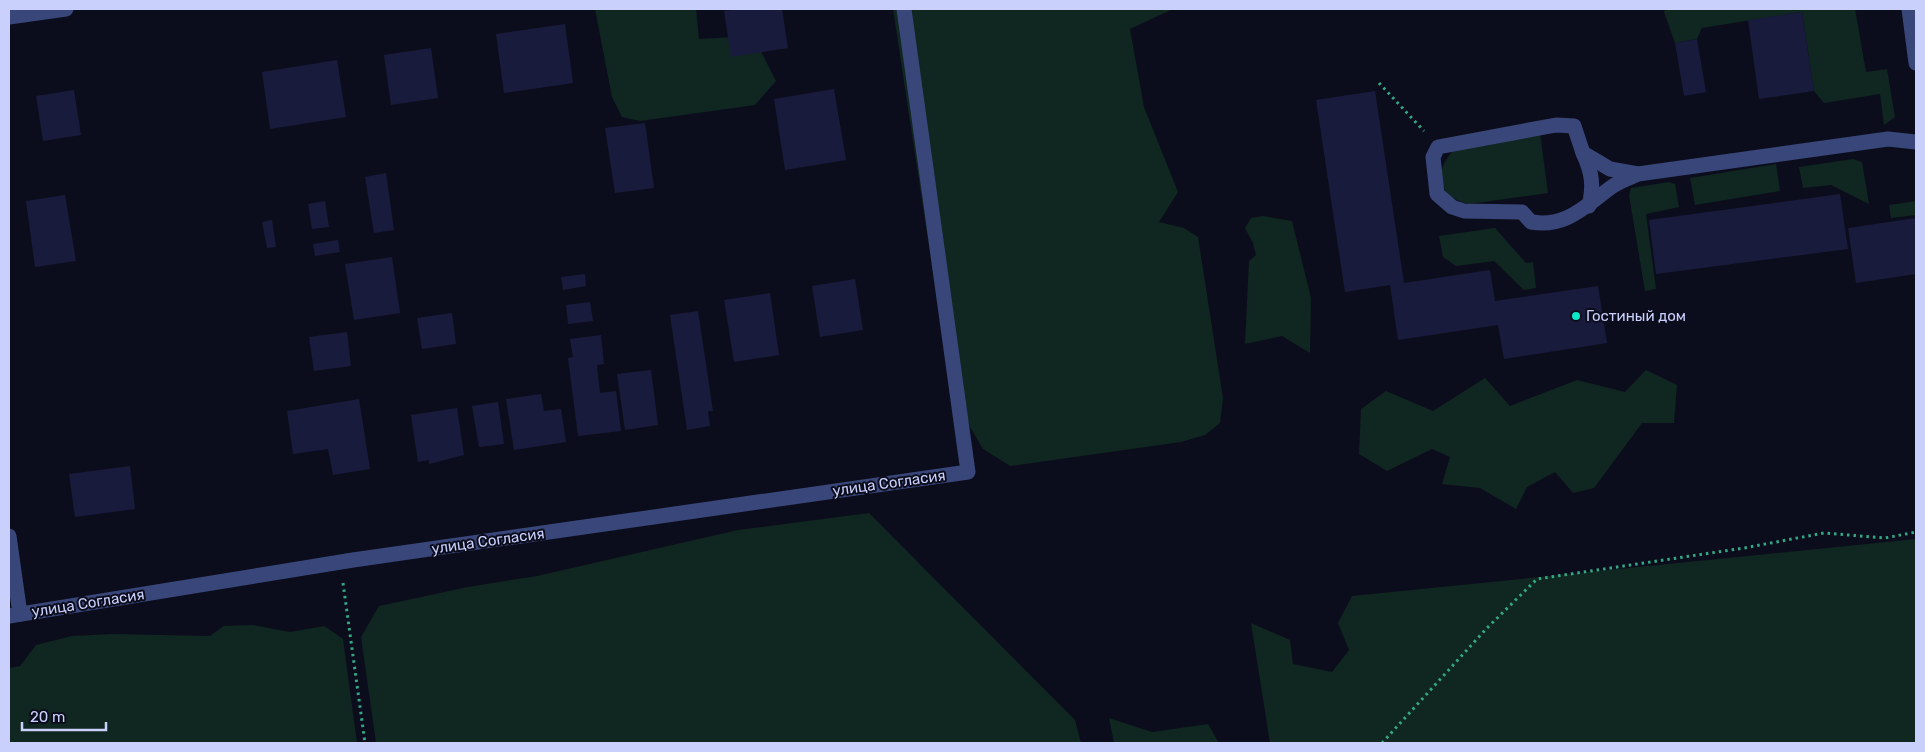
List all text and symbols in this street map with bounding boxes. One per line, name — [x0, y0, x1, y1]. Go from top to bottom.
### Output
place label: Гостиный дом — [1586, 307, 1686, 325]
marker: Гостиный дом — [1570, 310, 1582, 322]
street label: улица Согласия — [831, 466, 947, 500]
street label: улица Согласия — [430, 524, 546, 558]
street label: улица Согласия — [30, 585, 146, 621]
scale bar — [22, 700, 106, 732]
text: 20 m — [30, 708, 65, 726]

